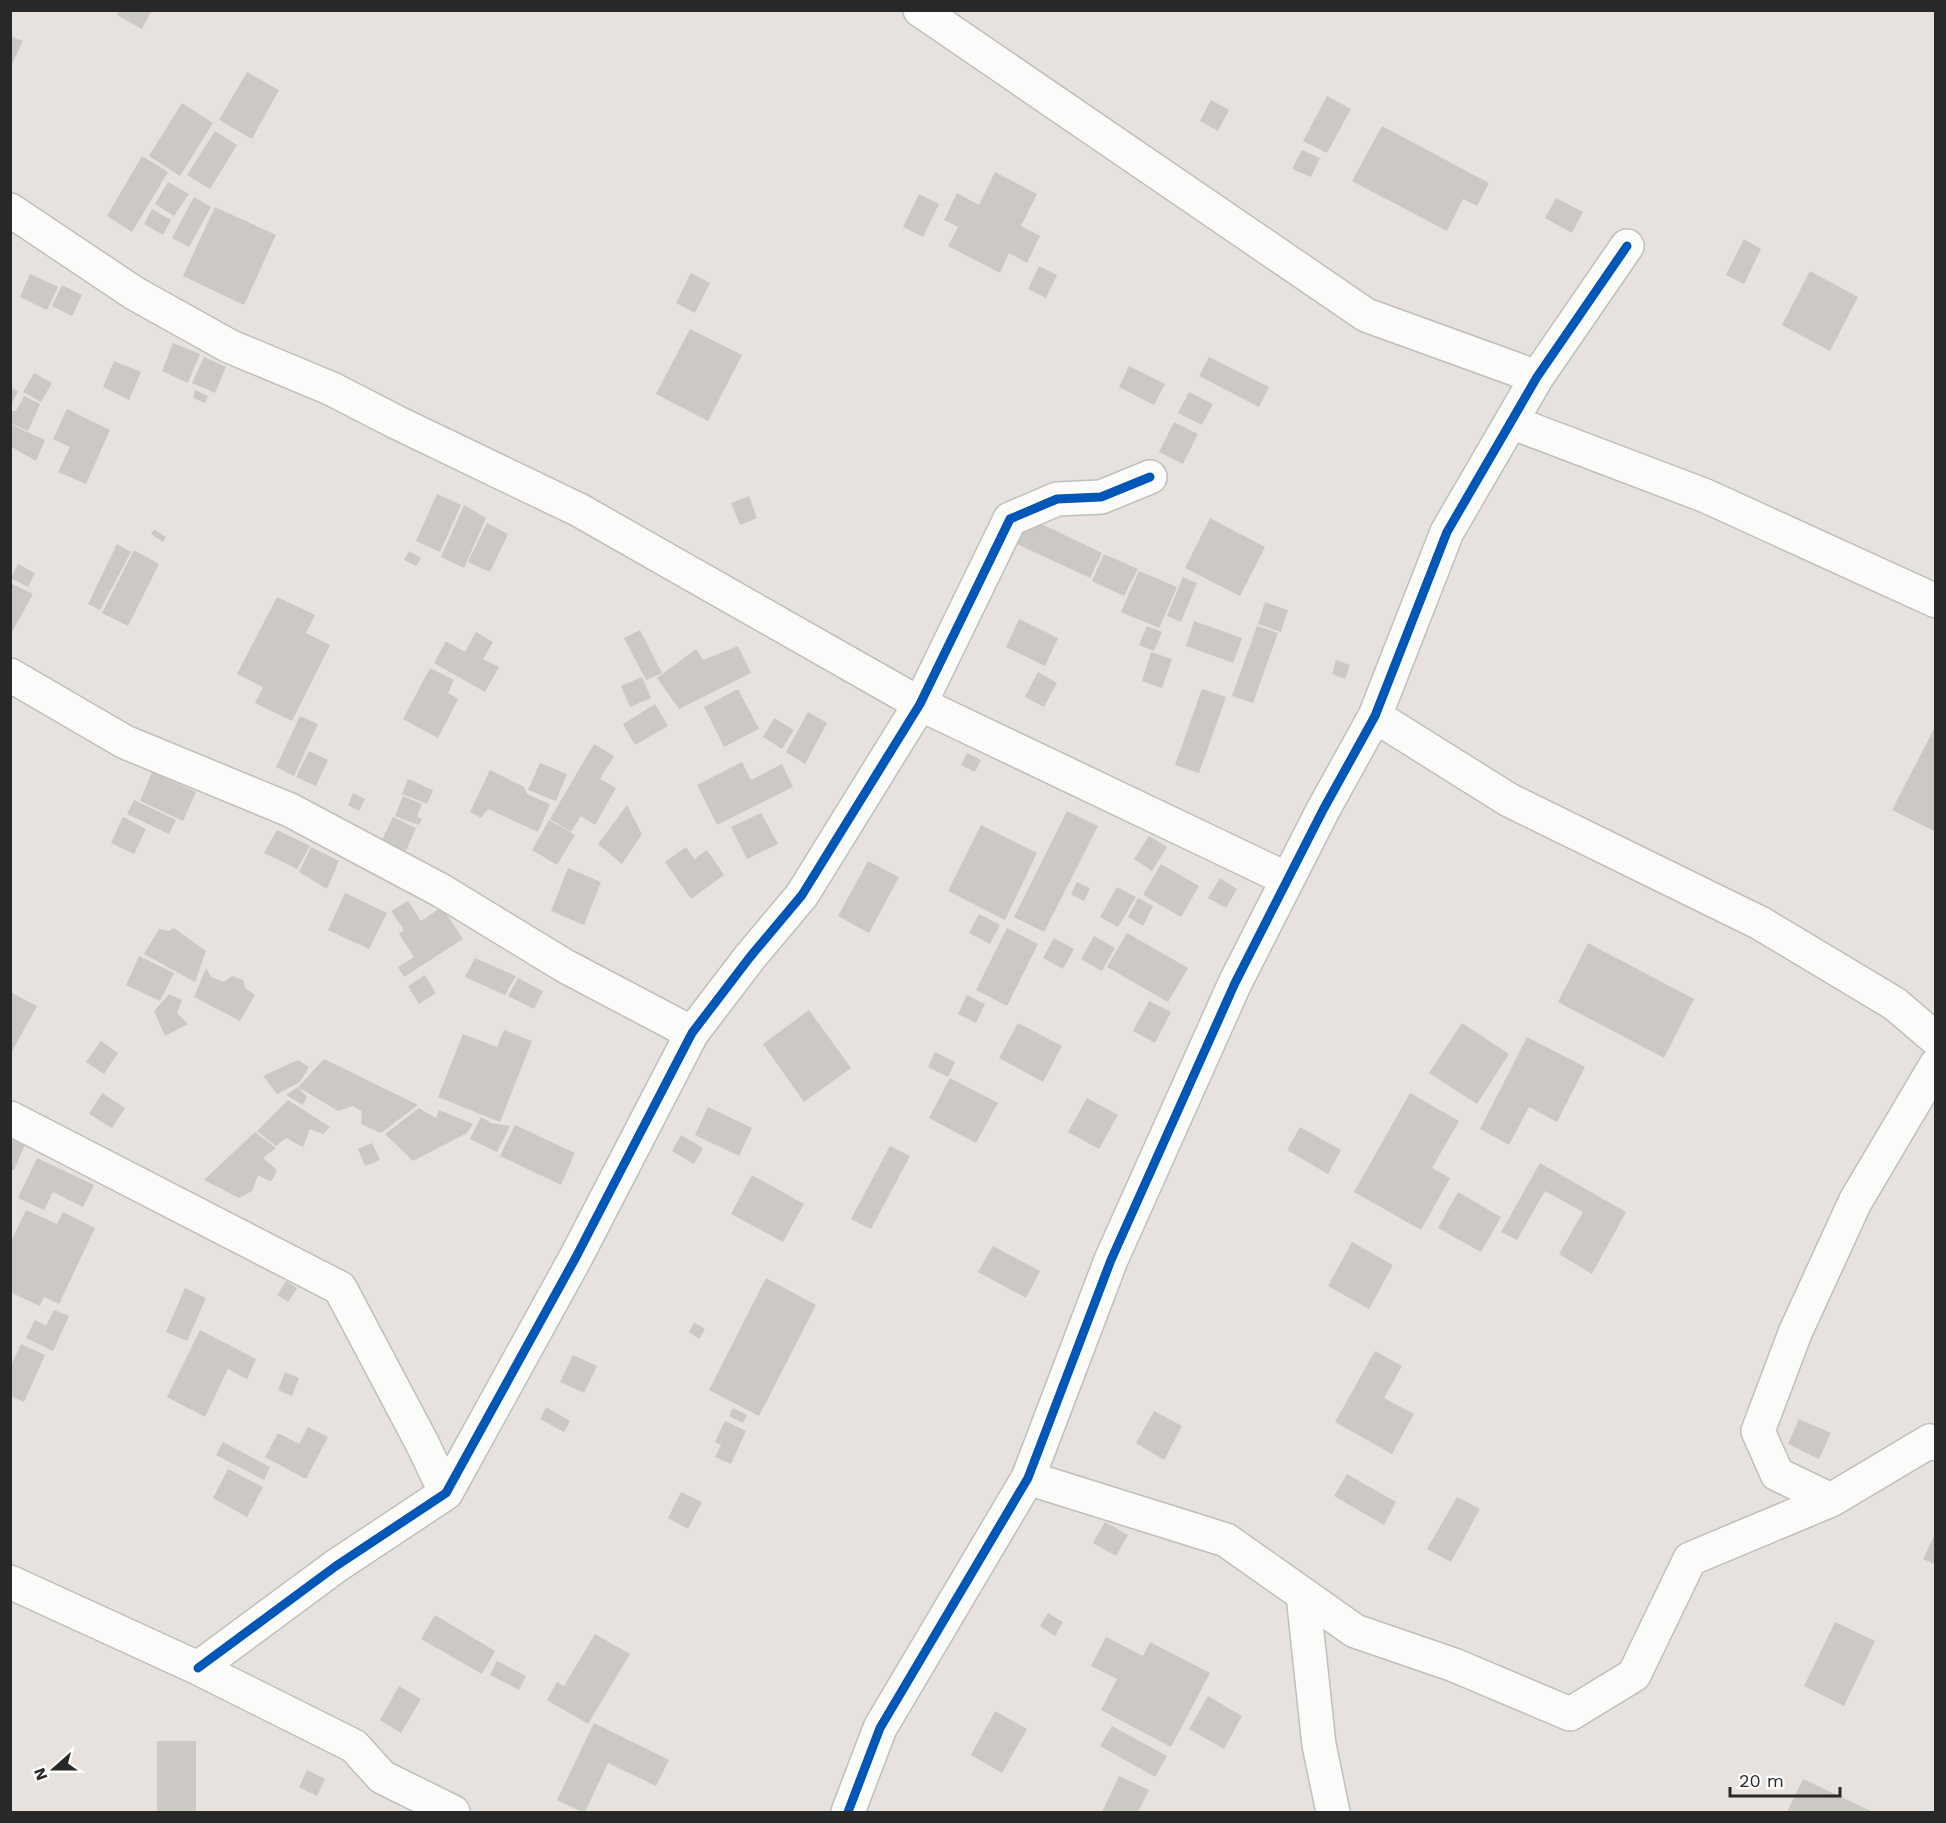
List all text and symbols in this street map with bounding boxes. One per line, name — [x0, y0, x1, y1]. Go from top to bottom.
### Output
north arrow — [24, 1739, 84, 1799]
scale bar — [1730, 1760, 1840, 1798]
text: N — [29, 1765, 51, 1783]
text: 20 m — [1739, 1770, 1784, 1791]

